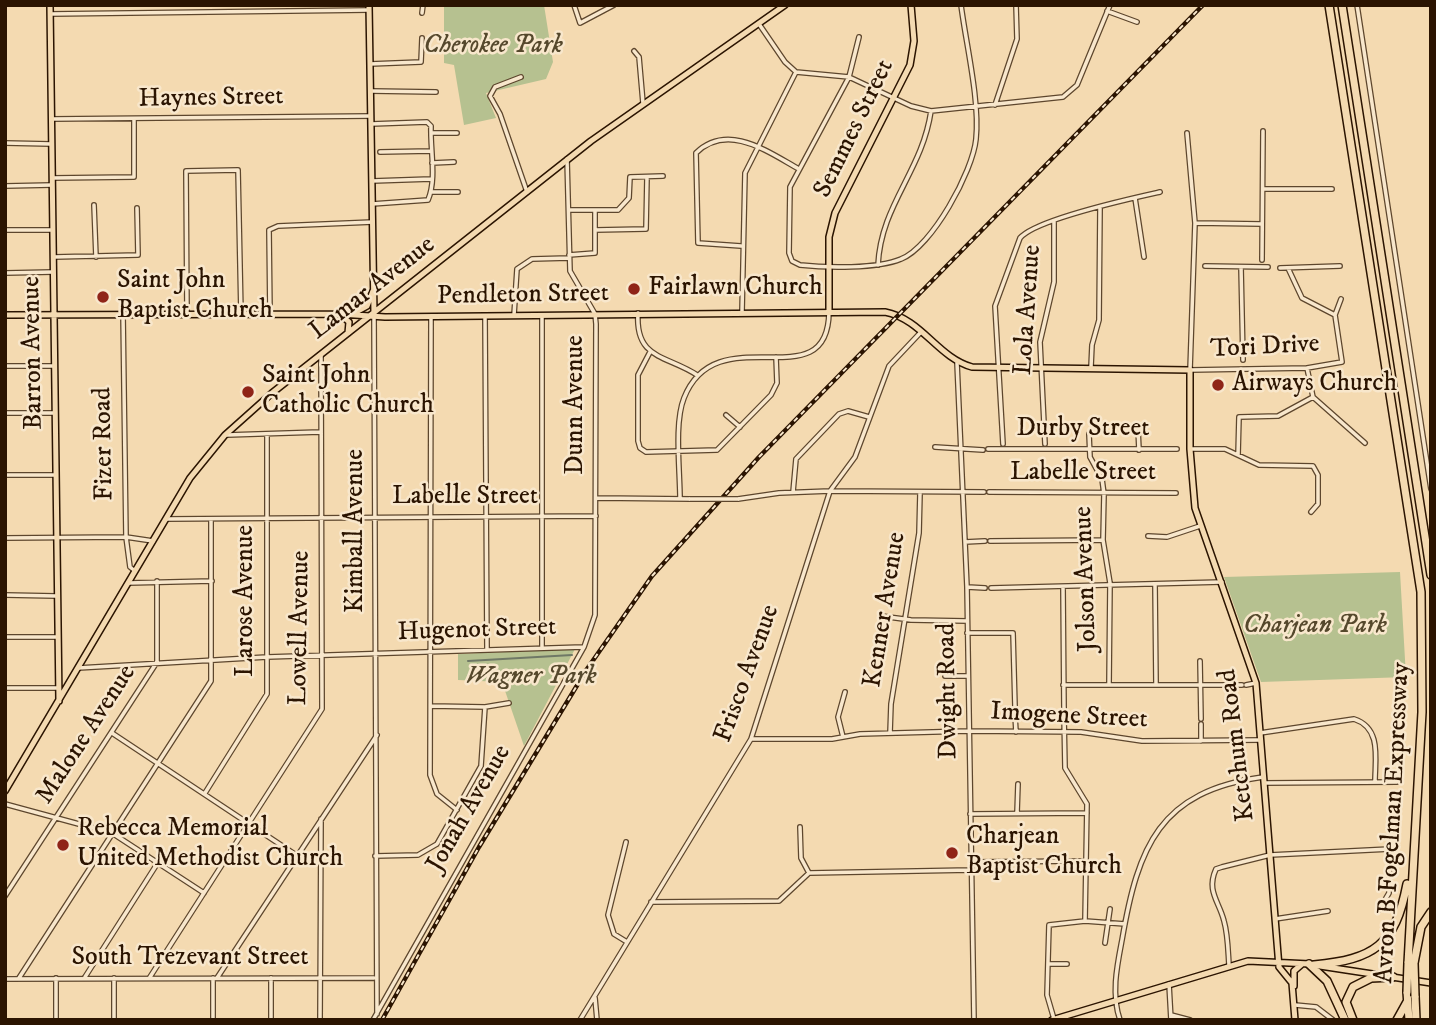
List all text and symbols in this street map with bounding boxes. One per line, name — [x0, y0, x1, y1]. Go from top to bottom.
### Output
park label: Cherokee Park — [423, 31, 563, 63]
street label: Semmes Street — [808, 55, 902, 203]
street label: Haynes Street — [138, 82, 284, 116]
street label: Lamar Avenue — [304, 230, 442, 348]
street label: Lola Avenue — [1009, 244, 1049, 376]
place label: Saint John Baptist Church — [117, 266, 273, 328]
place label: Fairlawn Church — [648, 273, 823, 305]
street label: Barron Avenue — [17, 276, 51, 430]
street label: Pendleton Street — [437, 279, 609, 313]
marker: Fairlawn Church — [626, 281, 642, 297]
marker: Saint John Baptist Church — [95, 289, 111, 305]
street label: Tori Drive — [1210, 330, 1320, 366]
street label: Dunn Avenue — [561, 335, 593, 475]
place label: Saint John Catholic Church — [262, 361, 434, 422]
place label: Airways Church — [1232, 369, 1397, 401]
marker: Airways Church — [1210, 377, 1226, 393]
marker: Saint John Catholic Church — [240, 384, 256, 400]
street label: Fizer Road — [88, 387, 122, 501]
street label: Durby Street — [1016, 414, 1150, 446]
street label: Kimball Avenue — [341, 449, 373, 613]
street label: Labelle Street — [1010, 458, 1156, 490]
street label: Labelle Street — [392, 482, 538, 514]
street label: Jolson Avenue — [1069, 506, 1105, 652]
street label: Larose Avenue — [231, 525, 263, 677]
street label: Kenner Avenue — [858, 530, 914, 690]
street label: Lowell Avenue — [284, 550, 318, 706]
street label: Frisco Avenue — [709, 601, 787, 747]
park label: Charjean Park — [1243, 611, 1387, 643]
street label: Hugenot Street — [397, 613, 557, 649]
street label: Dwight Road — [932, 622, 966, 760]
street label: Malone Avenue — [30, 659, 144, 811]
park label: Wagner Park — [465, 662, 597, 694]
street label: Avron B Fogelman Expressway — [1370, 662, 1418, 984]
street label: Ketchum Road — [1213, 667, 1263, 823]
street label: Imogene Street — [990, 697, 1148, 737]
street label: Jonah Avenue — [421, 740, 519, 878]
place label: Rebecca Memorial United Methodist Church — [77, 814, 343, 876]
place label: Charjean Baptist Church — [966, 822, 1122, 884]
marker: Rebecca Memorial United Methodist Church — [55, 837, 71, 853]
marker: Charjean Baptist Church — [944, 845, 960, 861]
street label: South Trezevant Street — [71, 943, 309, 975]

